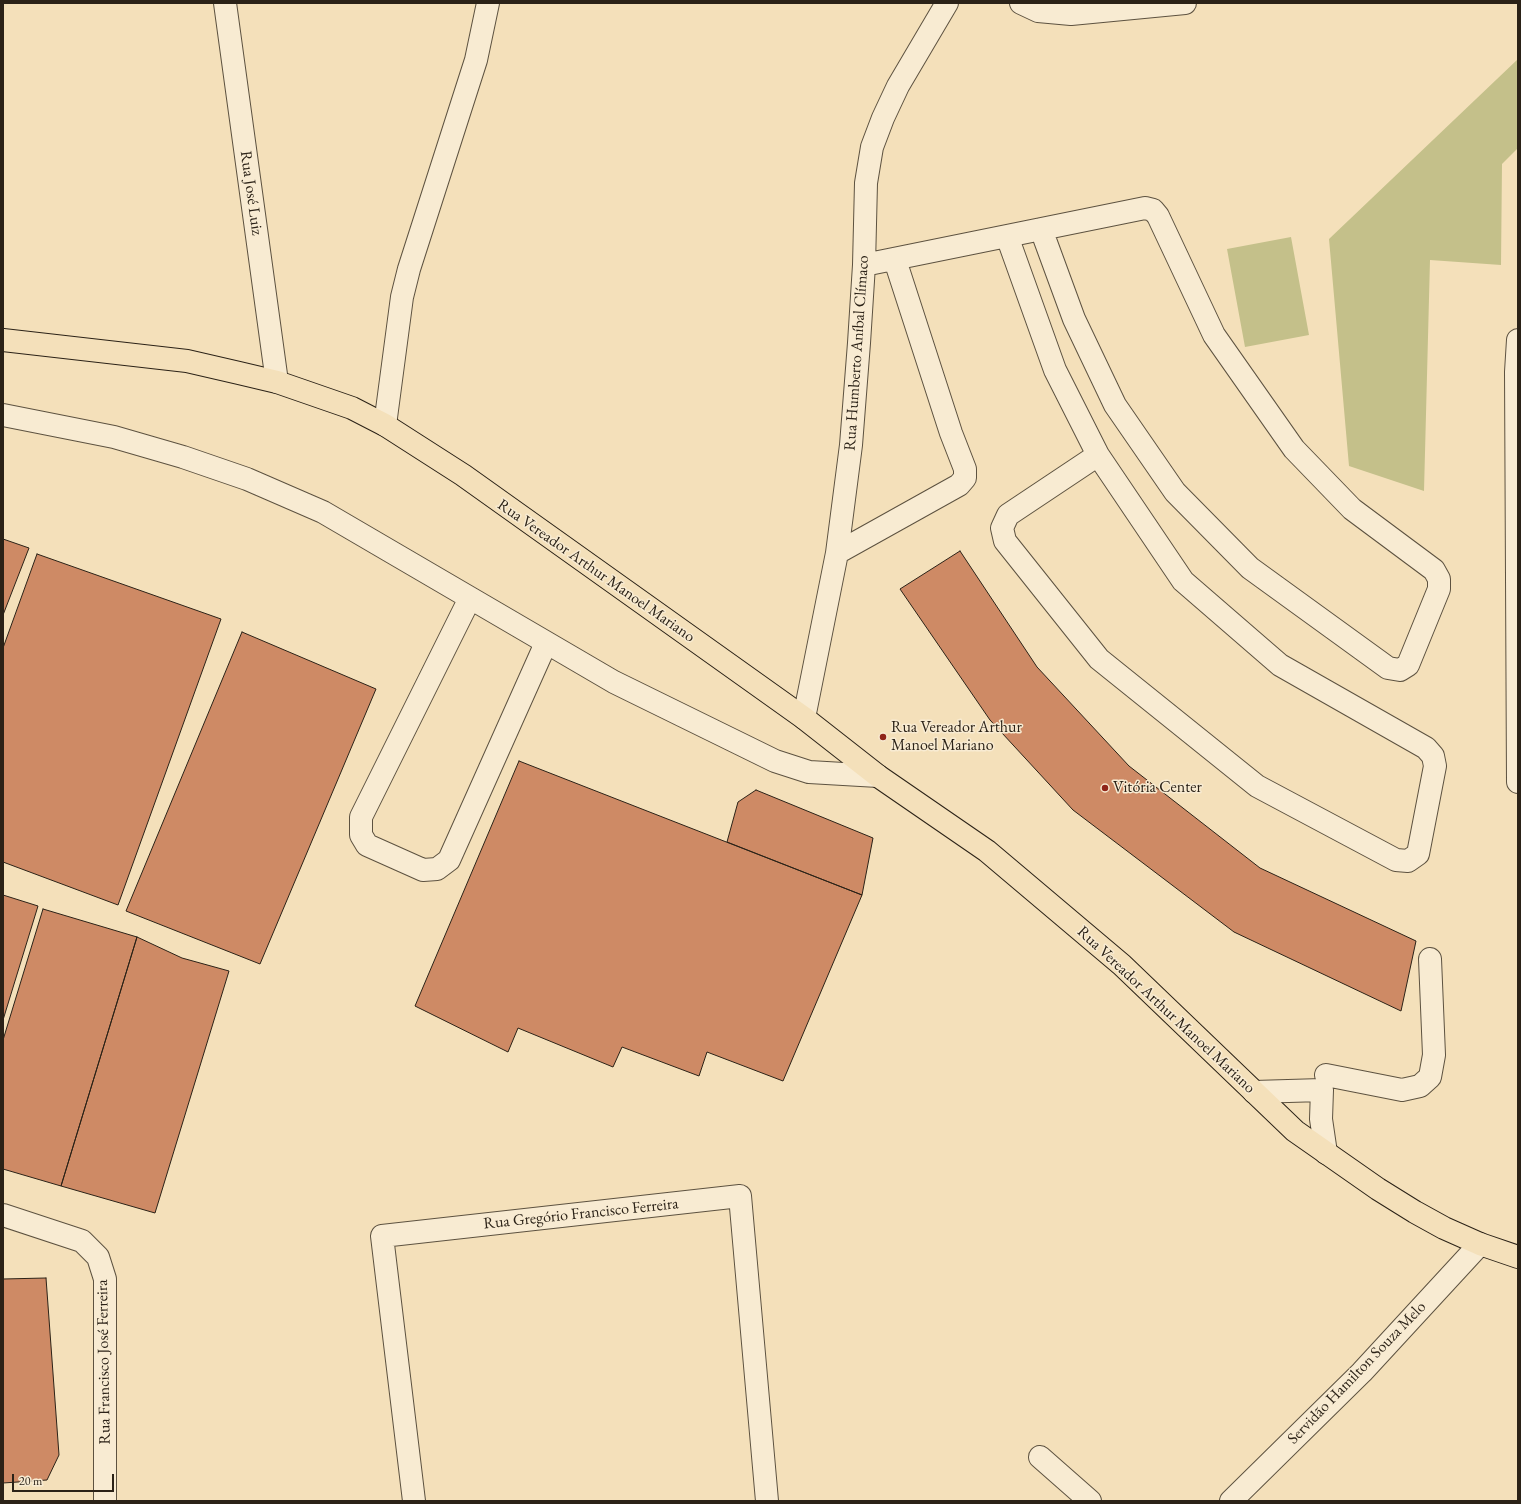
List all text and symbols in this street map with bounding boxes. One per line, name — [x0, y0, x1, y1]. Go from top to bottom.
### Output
street label: Rua José Luiz — [236, 150, 266, 236]
street label: Rua Humberto Aníbal Clímaco — [841, 255, 873, 451]
street label: Rua Vereador Arthur Manoel Mariano — [494, 495, 698, 647]
place label: Rua Vereador Arthur Manoel Mariano — [891, 718, 1022, 756]
marker: Rua Vereador Arthur Manoel Mariano — [878, 732, 888, 742]
place label: Vitória Center — [1113, 778, 1202, 798]
marker: Vitória Center — [1100, 783, 1110, 793]
street label: Rua Vereador Arthur Manoel Mariano — [1073, 922, 1259, 1098]
street label: Rua Gregório Francisco Ferreira — [483, 1194, 679, 1234]
street label: Rua Francisco José Ferreira — [93, 1279, 115, 1445]
street label: Servidão Hamilton Souza Melo — [1284, 1298, 1430, 1448]
scale bar — [14, 1466, 116, 1492]
text: 20 m — [19, 1473, 42, 1489]

